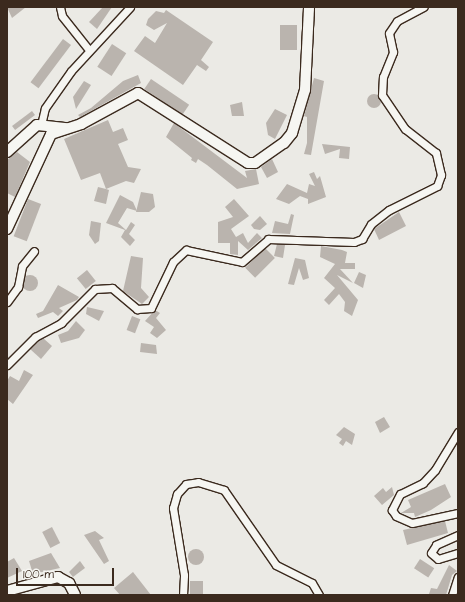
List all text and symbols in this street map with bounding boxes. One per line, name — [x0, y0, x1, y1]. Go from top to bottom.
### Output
scale bar — [18, 560, 116, 586]
text: 100 m — [23, 566, 54, 583]

